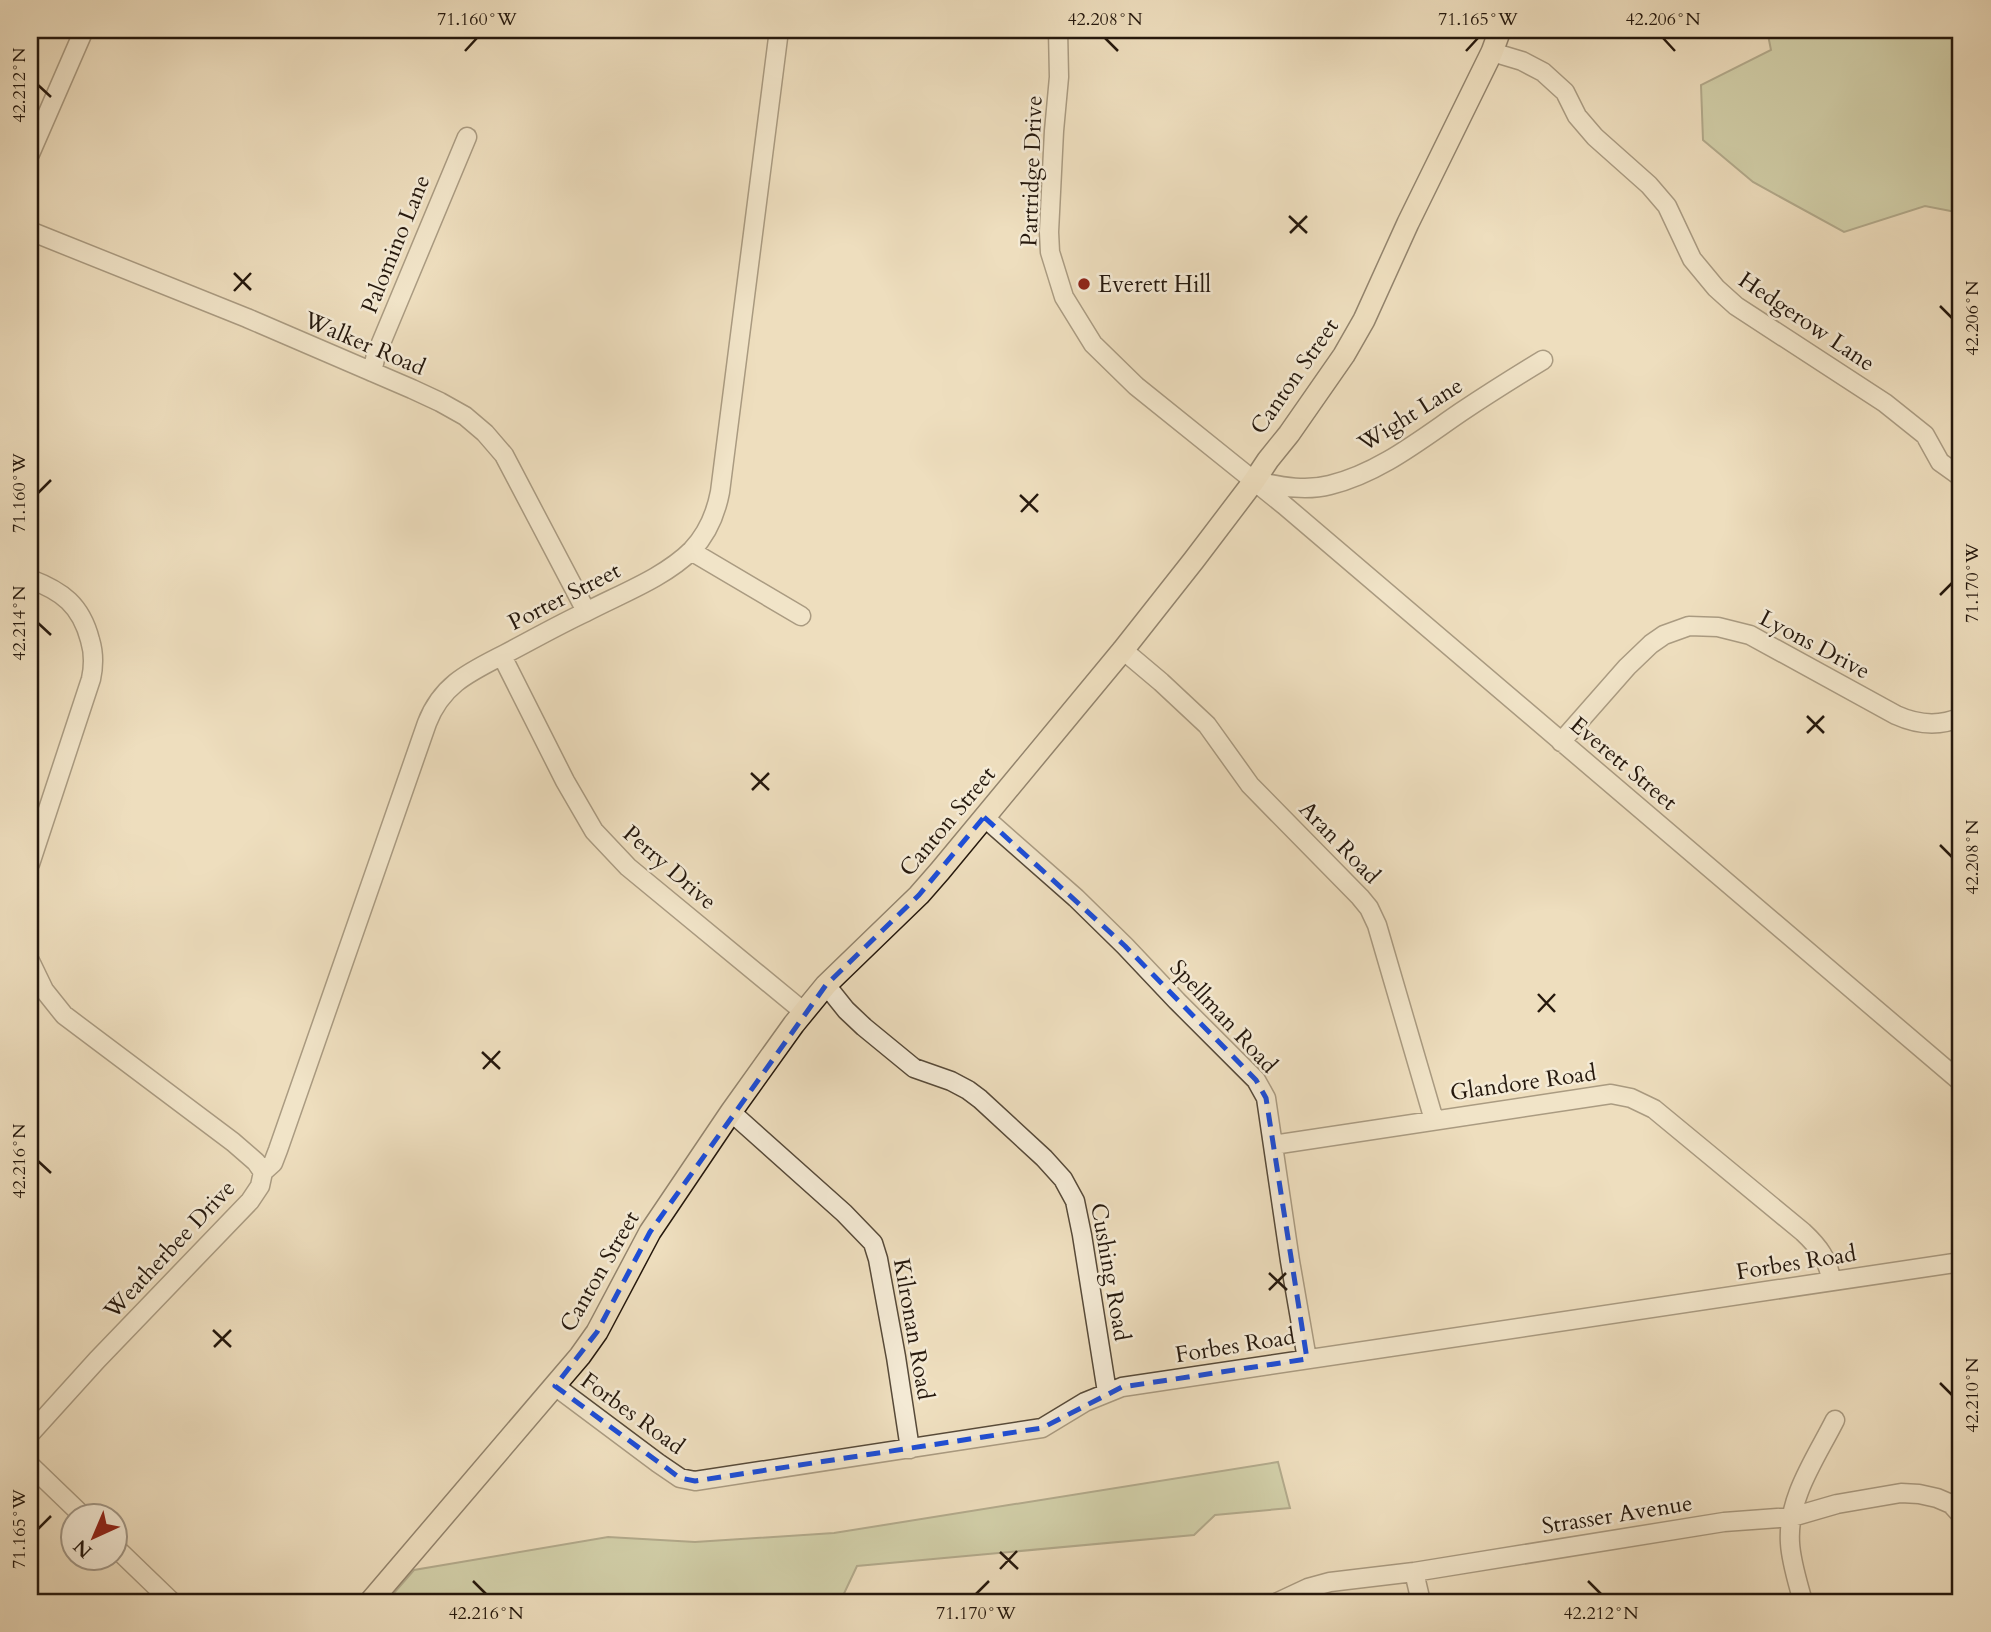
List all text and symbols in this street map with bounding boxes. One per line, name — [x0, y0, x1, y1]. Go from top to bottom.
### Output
text: 71.160°W — [437, 7, 517, 32]
text: 42.208°N — [1067, 7, 1143, 32]
text: 71.165°W — [1438, 7, 1518, 32]
text: 42.206°N — [1625, 7, 1701, 32]
text: 42.212°N — [7, 47, 32, 123]
street label: Partridge Drive — [1013, 95, 1050, 247]
street label: Palomino Lane — [354, 170, 437, 318]
street label: Hedgerow Lane — [1733, 264, 1881, 378]
place label: Everett Hill — [1098, 269, 1211, 300]
marker: Everett Hill — [1076, 276, 1092, 292]
text: 42.206°N — [1960, 280, 1985, 356]
street label: Walker Road — [298, 304, 431, 383]
street label: Canton Street — [1243, 312, 1346, 440]
street label: Wight Lane — [1351, 370, 1469, 459]
text: 71.160°W — [7, 453, 32, 533]
text: 71.170°W — [1960, 543, 1985, 623]
street label: Porter Street — [503, 555, 626, 638]
text: 42.214°N — [7, 585, 32, 661]
street label: Lyons Drive — [1754, 602, 1875, 687]
street label: Everett Street — [1563, 709, 1684, 817]
street label: Canton Street — [892, 760, 1003, 883]
street label: Aran Road — [1292, 794, 1388, 891]
street label: Perry Drive — [616, 818, 723, 917]
text: 42.208°N — [1960, 819, 1985, 895]
street label: Spellman Road — [1163, 953, 1285, 1081]
street label: Glandore Road — [1448, 1057, 1599, 1108]
text: 42.216°N — [7, 1123, 32, 1199]
street label: Weatherbee Drive — [96, 1173, 242, 1326]
street label: Cushing Road — [1083, 1201, 1138, 1344]
street label: Canton Street — [552, 1205, 647, 1337]
street label: Forbes Road — [1734, 1238, 1859, 1287]
street label: Kilronan Road — [886, 1256, 941, 1403]
street label: Forbes Road — [1173, 1321, 1298, 1370]
text: 42.210°N — [1960, 1357, 1985, 1433]
street label: Forbes Road — [575, 1365, 691, 1462]
street label: Strasser Avenue — [1540, 1487, 1695, 1542]
text: 71.165°W — [7, 1489, 32, 1569]
north arrow — [60, 1502, 130, 1572]
text: N — [68, 1533, 98, 1564]
text: 42.216°N — [448, 1601, 524, 1626]
text: 71.170°W — [936, 1601, 1016, 1626]
text: 42.212°N — [1563, 1601, 1639, 1626]

